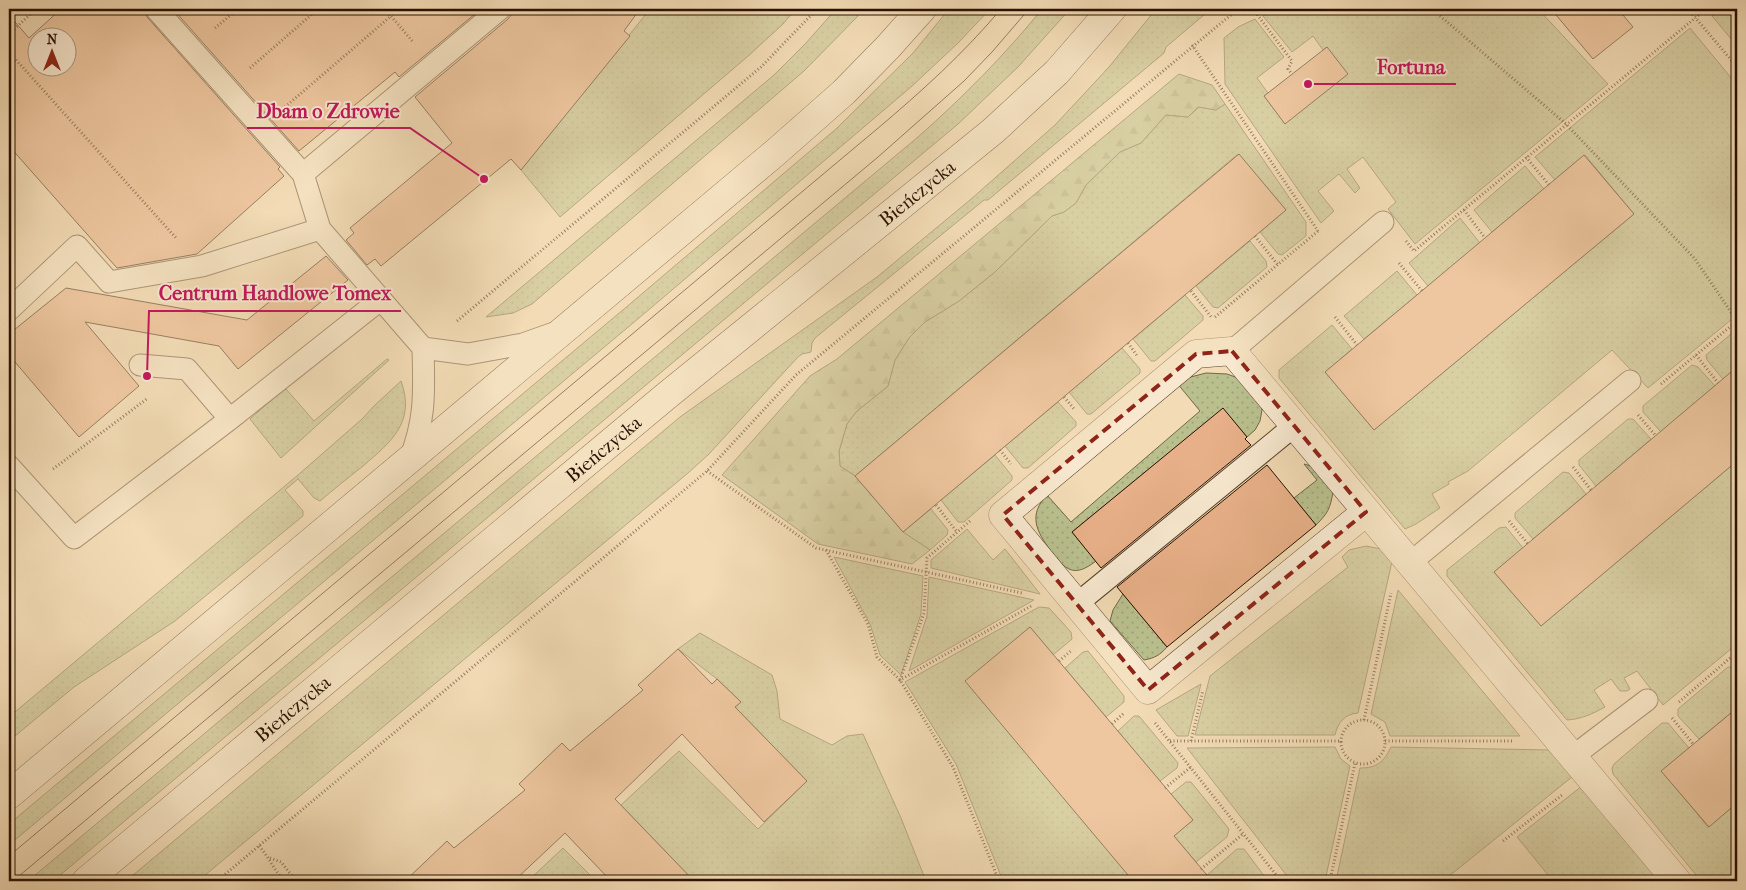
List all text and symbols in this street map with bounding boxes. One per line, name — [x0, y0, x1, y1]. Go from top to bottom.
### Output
north arrow — [28, 28, 78, 78]
text: N — [47, 31, 58, 48]
callout: Fortuna — [1367, 49, 1456, 84]
text: Fortuna — [1376, 56, 1446, 79]
callout: Dbam o Zdrowie — [247, 93, 410, 128]
text: Dbam o Zdrowie — [256, 100, 400, 123]
street label: Bieńczycka — [875, 156, 960, 231]
callout: Centrum Handlowe Tomex — [149, 276, 401, 311]
text: Centrum Handlowe Tomex — [159, 282, 392, 305]
street label: Bieńczycka — [562, 412, 646, 487]
street label: Bieńczycka — [251, 671, 335, 747]

